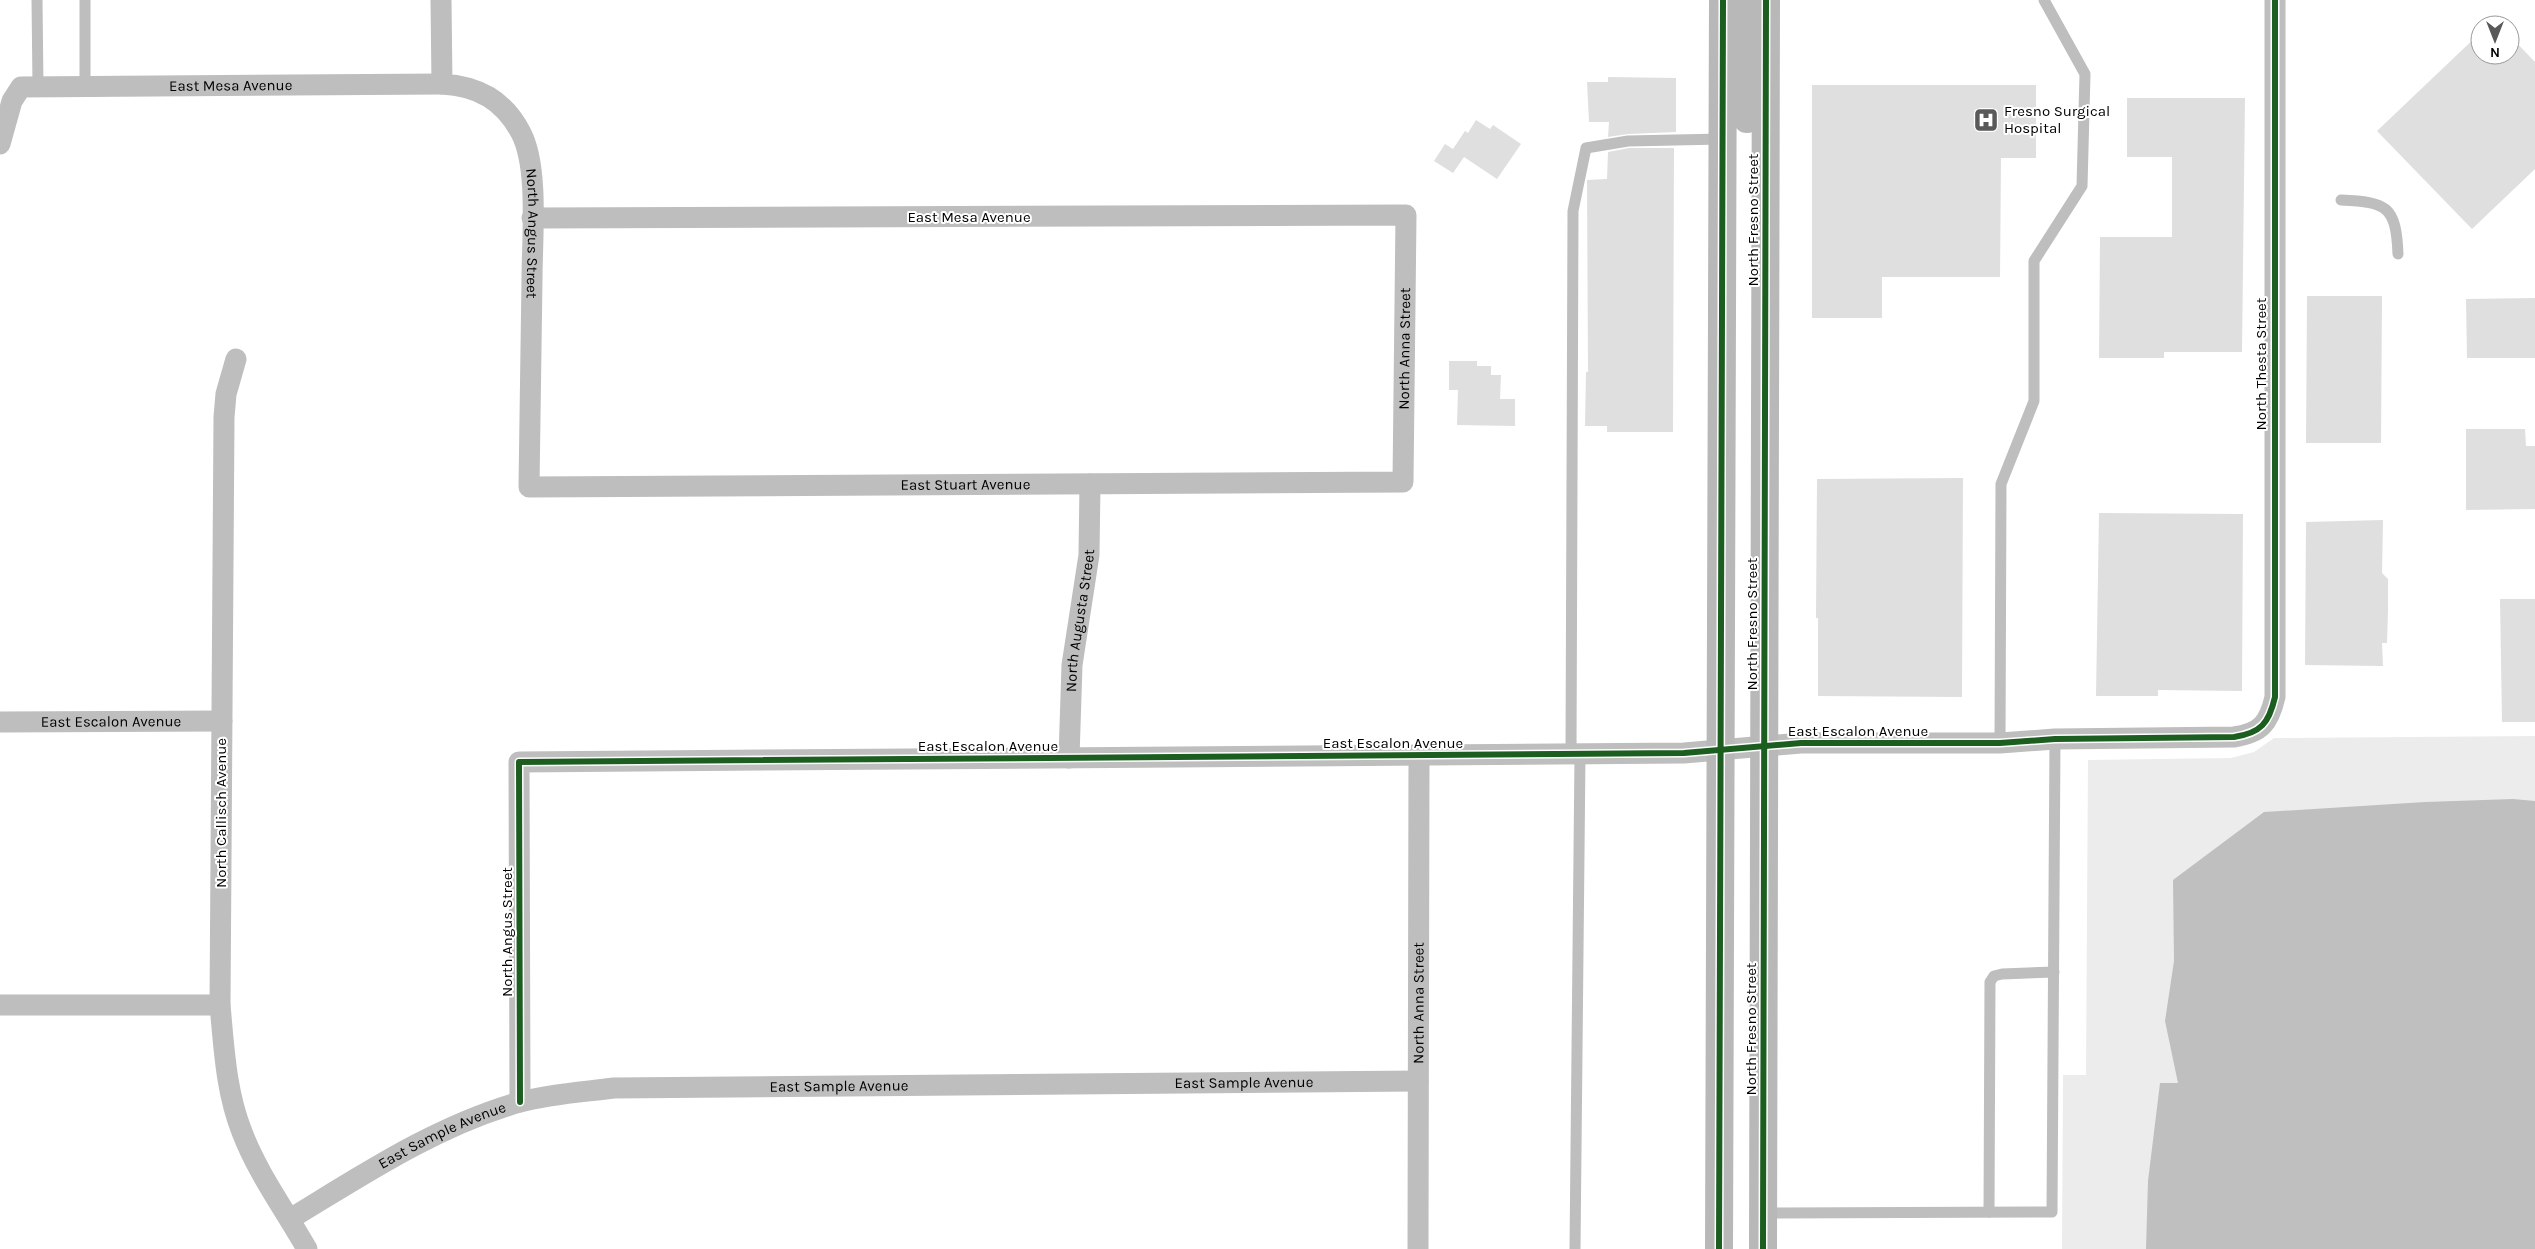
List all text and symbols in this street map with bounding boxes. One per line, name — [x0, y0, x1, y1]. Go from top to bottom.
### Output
north arrow — [2470, 15, 2520, 65]
text: N — [2490, 44, 2500, 61]
street label: East Mesa Avenue — [169, 76, 292, 95]
place label: Fresno Surgical Hospital — [2004, 102, 2110, 137]
hospital icon: Fresno Surgical Hospital — [1973, 107, 1999, 133]
street label: North Fresno Street — [1744, 153, 1762, 287]
street label: North Angus Street — [522, 167, 542, 299]
street label: East Mesa Avenue — [907, 208, 1031, 226]
street label: North Anna Street — [1395, 287, 1414, 410]
street label: North Thesta Street — [2252, 297, 2270, 430]
street label: East Stuart Avenue — [900, 475, 1030, 494]
street label: North Augusta Street — [1062, 549, 1098, 692]
street label: North Fresno Street — [1743, 557, 1761, 691]
street label: East Escalon Avenue — [41, 712, 181, 731]
street label: East Escalon Avenue — [1788, 722, 1928, 740]
street label: East Escalon Avenue — [1323, 734, 1463, 752]
street label: East Escalon Avenue — [918, 737, 1058, 755]
street label: North Callisch Avenue — [212, 738, 230, 888]
street label: North Angus Street — [498, 867, 516, 997]
street label: North Anna Street — [1409, 942, 1428, 1064]
street label: North Fresno Street — [1742, 962, 1760, 1096]
street label: East Sample Avenue — [1174, 1073, 1313, 1092]
street label: East Sample Avenue — [769, 1076, 908, 1096]
street label: East Sample Avenue — [375, 1098, 508, 1173]

